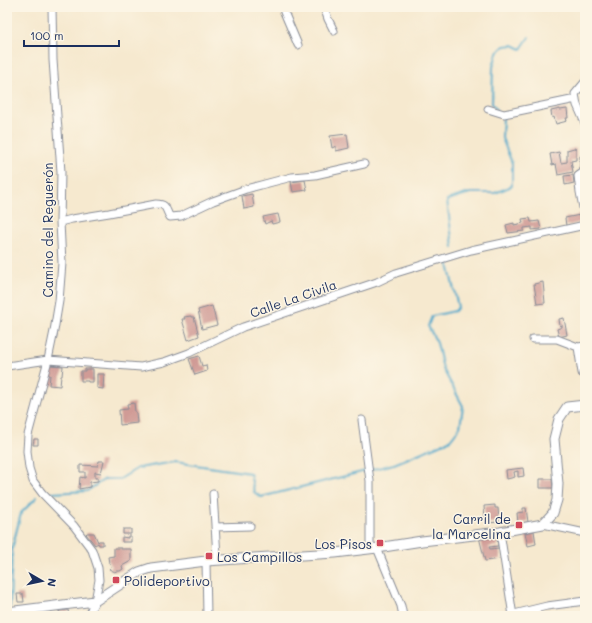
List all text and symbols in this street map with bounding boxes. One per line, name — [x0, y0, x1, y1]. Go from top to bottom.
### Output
scale bar — [24, 22, 119, 48]
text: 100 m — [30, 27, 64, 43]
street label: Camino del Reguerón — [39, 162, 56, 298]
street label: Calle La Civila — [247, 275, 339, 321]
place label: Carril de la Marcelina — [432, 510, 511, 542]
marker: Carril de la Marcelina — [514, 520, 524, 530]
place label: Los Pisos — [315, 535, 372, 552]
marker: Los Pisos — [375, 538, 385, 548]
place label: Los Campillos — [217, 548, 302, 565]
marker: Los Campillos — [204, 551, 214, 561]
north arrow — [22, 561, 62, 601]
place label: Polideportivo — [124, 572, 210, 589]
marker: Polideportivo — [111, 575, 121, 585]
text: N — [44, 577, 60, 588]

